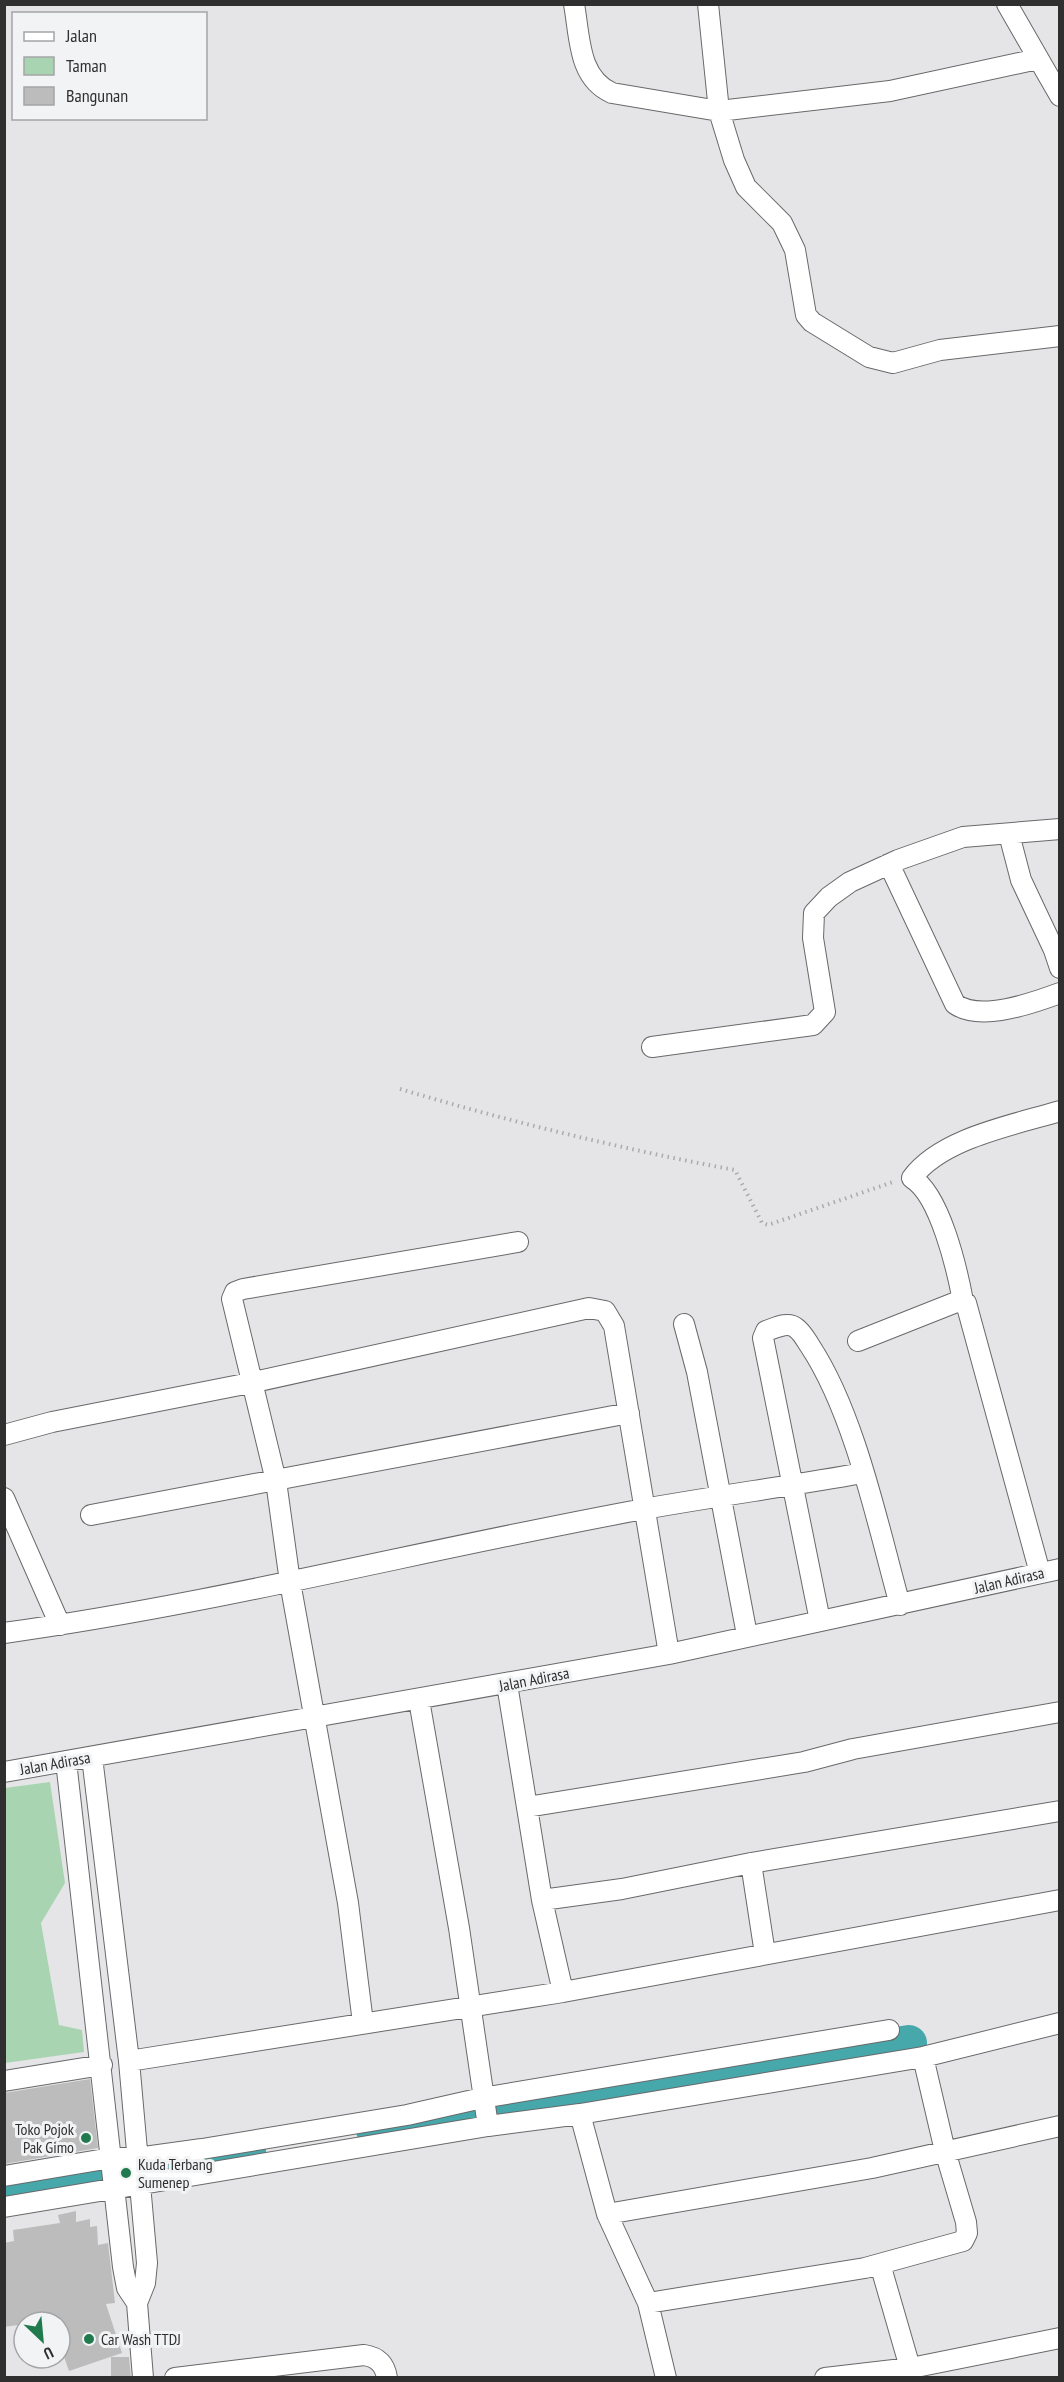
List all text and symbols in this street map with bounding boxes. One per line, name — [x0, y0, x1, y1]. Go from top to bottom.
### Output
legend — [12, 12, 207, 120]
text: Jalan — [65, 24, 97, 47]
text: Taman — [66, 54, 107, 77]
text: Bangunan — [66, 84, 128, 107]
street label: Jalan Adirasa — [971, 1562, 1046, 1598]
street label: Jalan Adirasa — [496, 1662, 571, 1696]
street label: Jalan Adirasa — [17, 1747, 92, 1779]
place label: Toko Pojok Pak Gimo — [15, 2119, 75, 2157]
marker: Toko Pojok Pak Gimo — [79, 2131, 93, 2145]
place label: Kuda Terbang Sumenep — [138, 2154, 213, 2192]
marker: Kuda Terbang Sumenep — [119, 2166, 133, 2180]
north arrow — [12, 2310, 72, 2370]
place label: Car Wash TTDJ — [101, 2329, 181, 2349]
marker: Car Wash TTDJ — [82, 2332, 96, 2346]
text: U — [40, 2343, 57, 2364]

